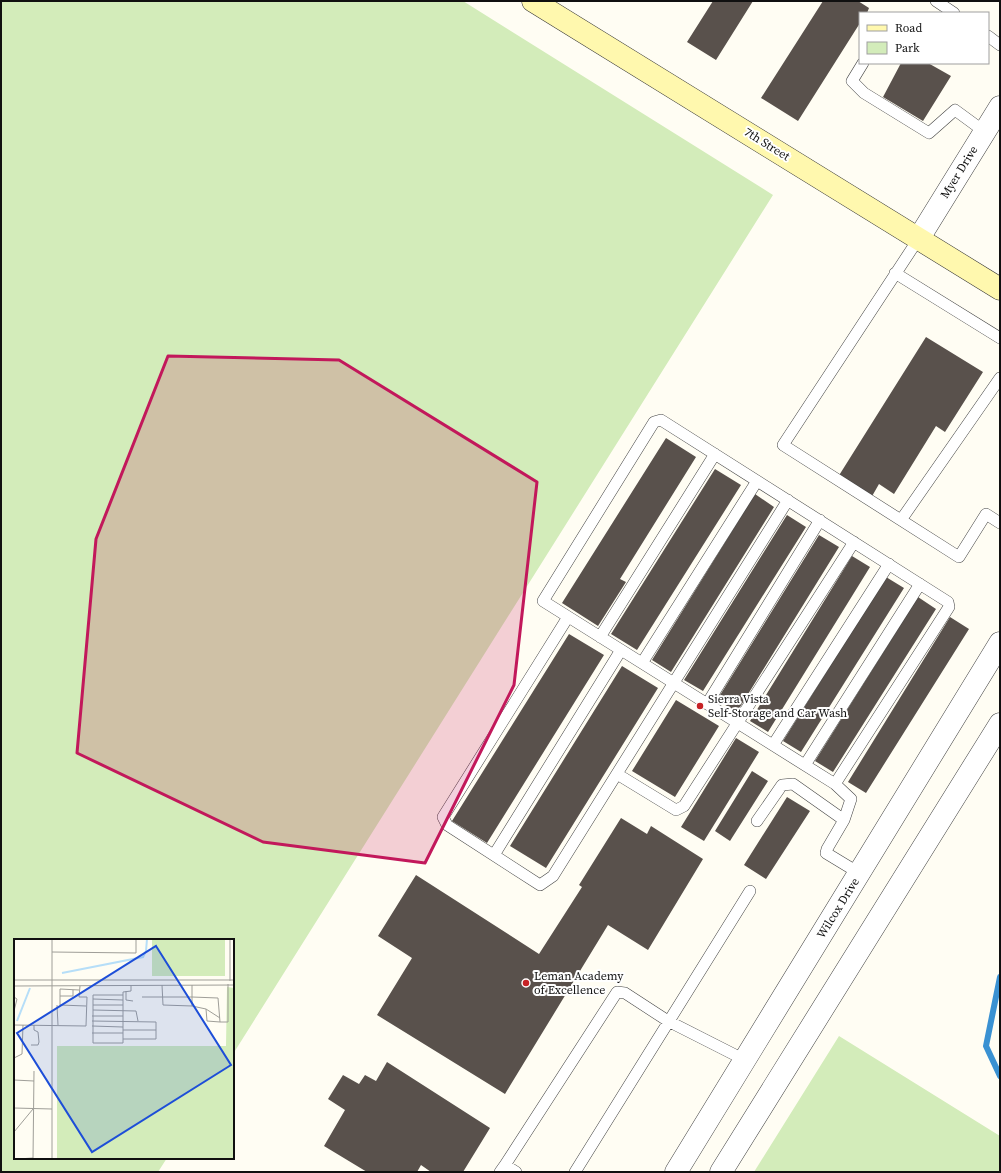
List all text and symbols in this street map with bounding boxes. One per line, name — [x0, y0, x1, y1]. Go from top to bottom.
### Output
legend — [859, 12, 989, 64]
text: Road — [895, 20, 922, 36]
text: Park — [895, 40, 920, 56]
street label: 7th Street — [741, 124, 793, 164]
street label: Myer Drive — [937, 143, 981, 201]
place label: Sierra Vista Self-Storage and Car Wash — [708, 691, 847, 721]
marker: Sierra Vista Self-Storage and Car Wash — [695, 701, 705, 711]
street label: Wilcox Drive — [813, 875, 863, 941]
inset map — [14, 939, 234, 1159]
place label: Leman Academy of Excellence — [534, 968, 624, 998]
marker: Leman Academy of Excellence — [521, 978, 531, 988]

